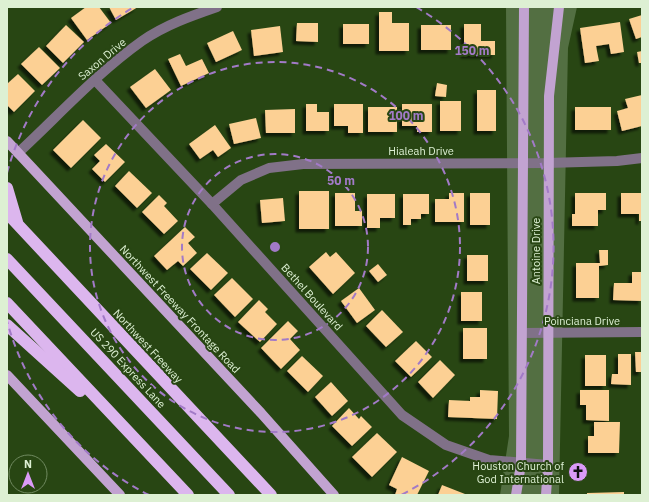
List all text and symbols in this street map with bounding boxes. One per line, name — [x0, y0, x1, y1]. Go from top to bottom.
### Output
street label: Saxon Drive — [75, 35, 129, 83]
text: 150 m — [454, 43, 490, 58]
text: 100 m — [388, 108, 424, 123]
street label: Hialeah Drive — [388, 144, 454, 158]
text: 50 m — [327, 173, 355, 188]
street label: Antoine Drive — [529, 218, 543, 284]
centre of rings — [268, 240, 282, 254]
street label: Northwest Freeway Frontage Road — [117, 242, 243, 376]
street label: Bethel Boulevard — [278, 261, 346, 333]
street label: Northwest Freeway — [110, 306, 186, 386]
street label: Poinciana Drive — [544, 314, 620, 328]
street label: US 290 Express Lane — [87, 325, 169, 411]
north arrow — [8, 454, 48, 494]
text: N — [24, 457, 32, 471]
place label: Houston Church of God International — [472, 459, 564, 486]
church icon: Houston Church of God International — [567, 461, 589, 483]

